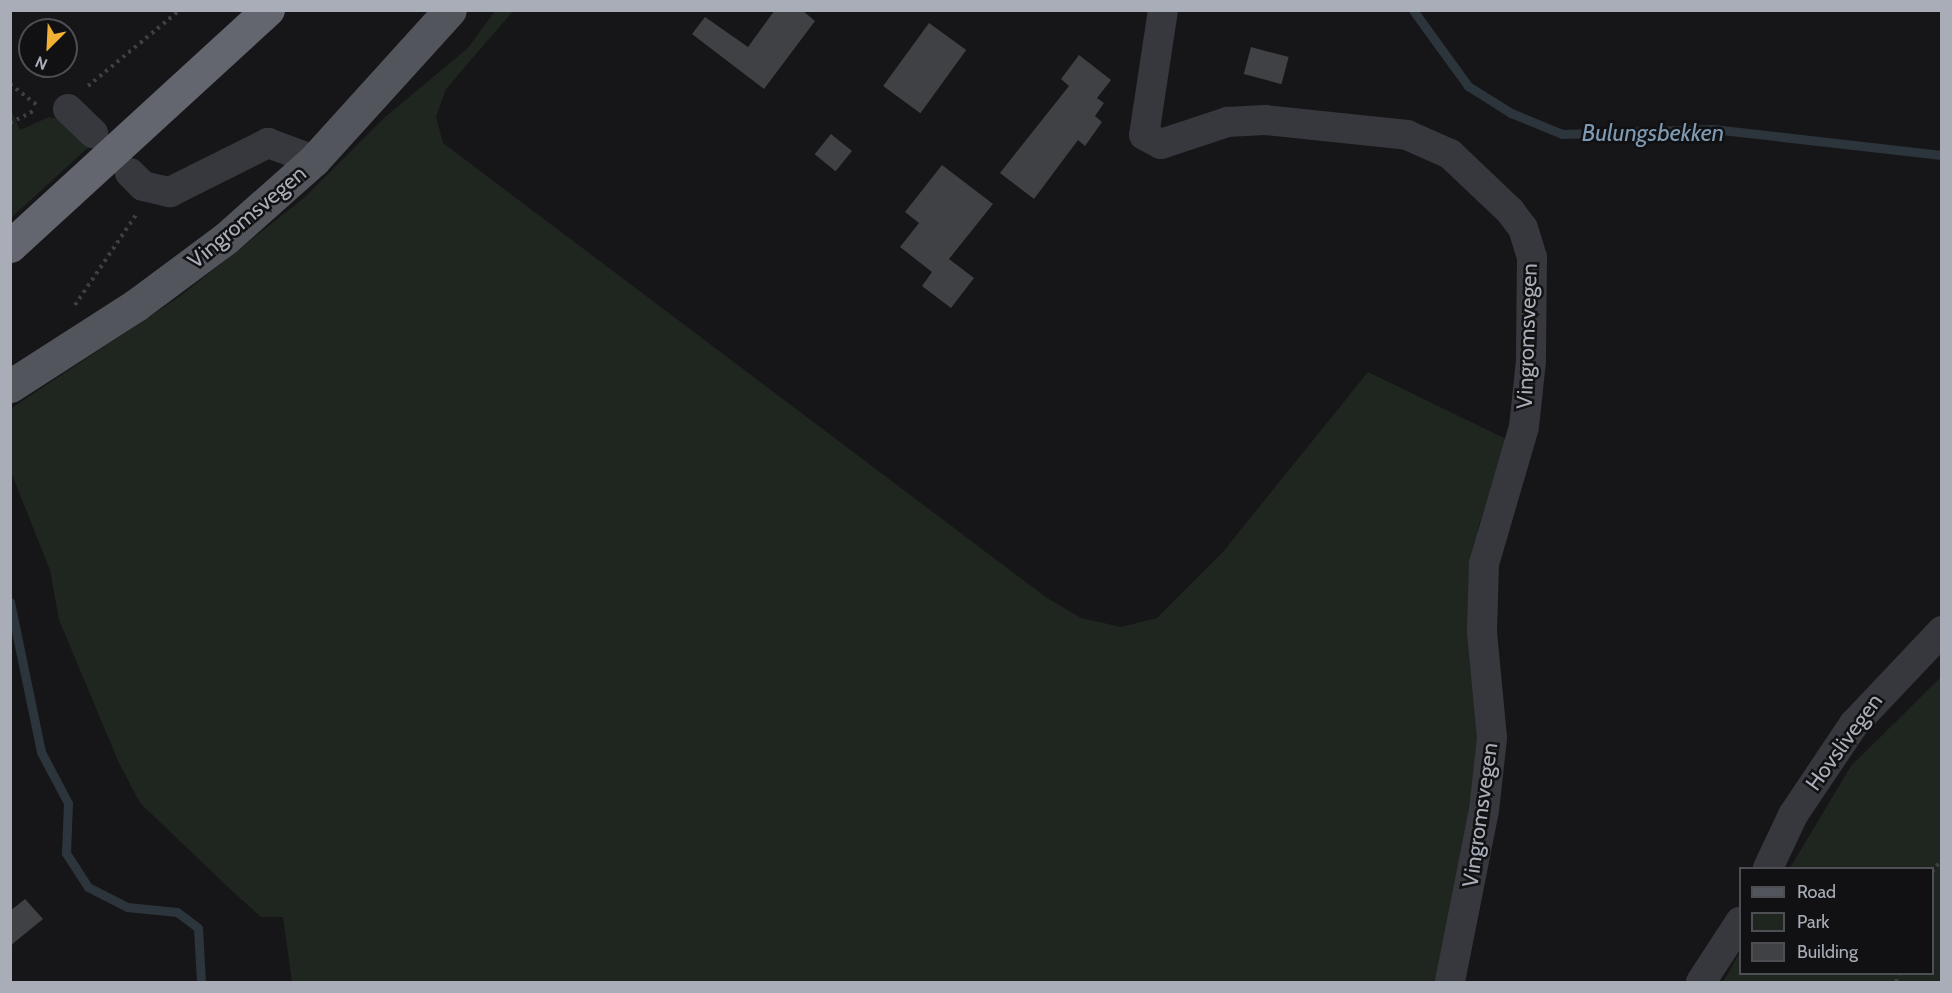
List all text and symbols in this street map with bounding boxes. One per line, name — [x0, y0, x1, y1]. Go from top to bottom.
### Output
north arrow — [18, 18, 78, 78]
text: N — [32, 52, 50, 74]
water label: Bulungsbekken — [1582, 119, 1724, 147]
street label: Vingromsvegen — [183, 160, 311, 274]
street label: Vingromsvegen — [1511, 263, 1543, 409]
street label: Hovslivegen — [1800, 688, 1888, 796]
street label: Vingromsvegen — [1457, 741, 1503, 889]
legend — [1739, 867, 1934, 975]
text: Road — [1797, 881, 1836, 903]
text: Park — [1797, 911, 1829, 933]
text: Building — [1797, 941, 1858, 963]

